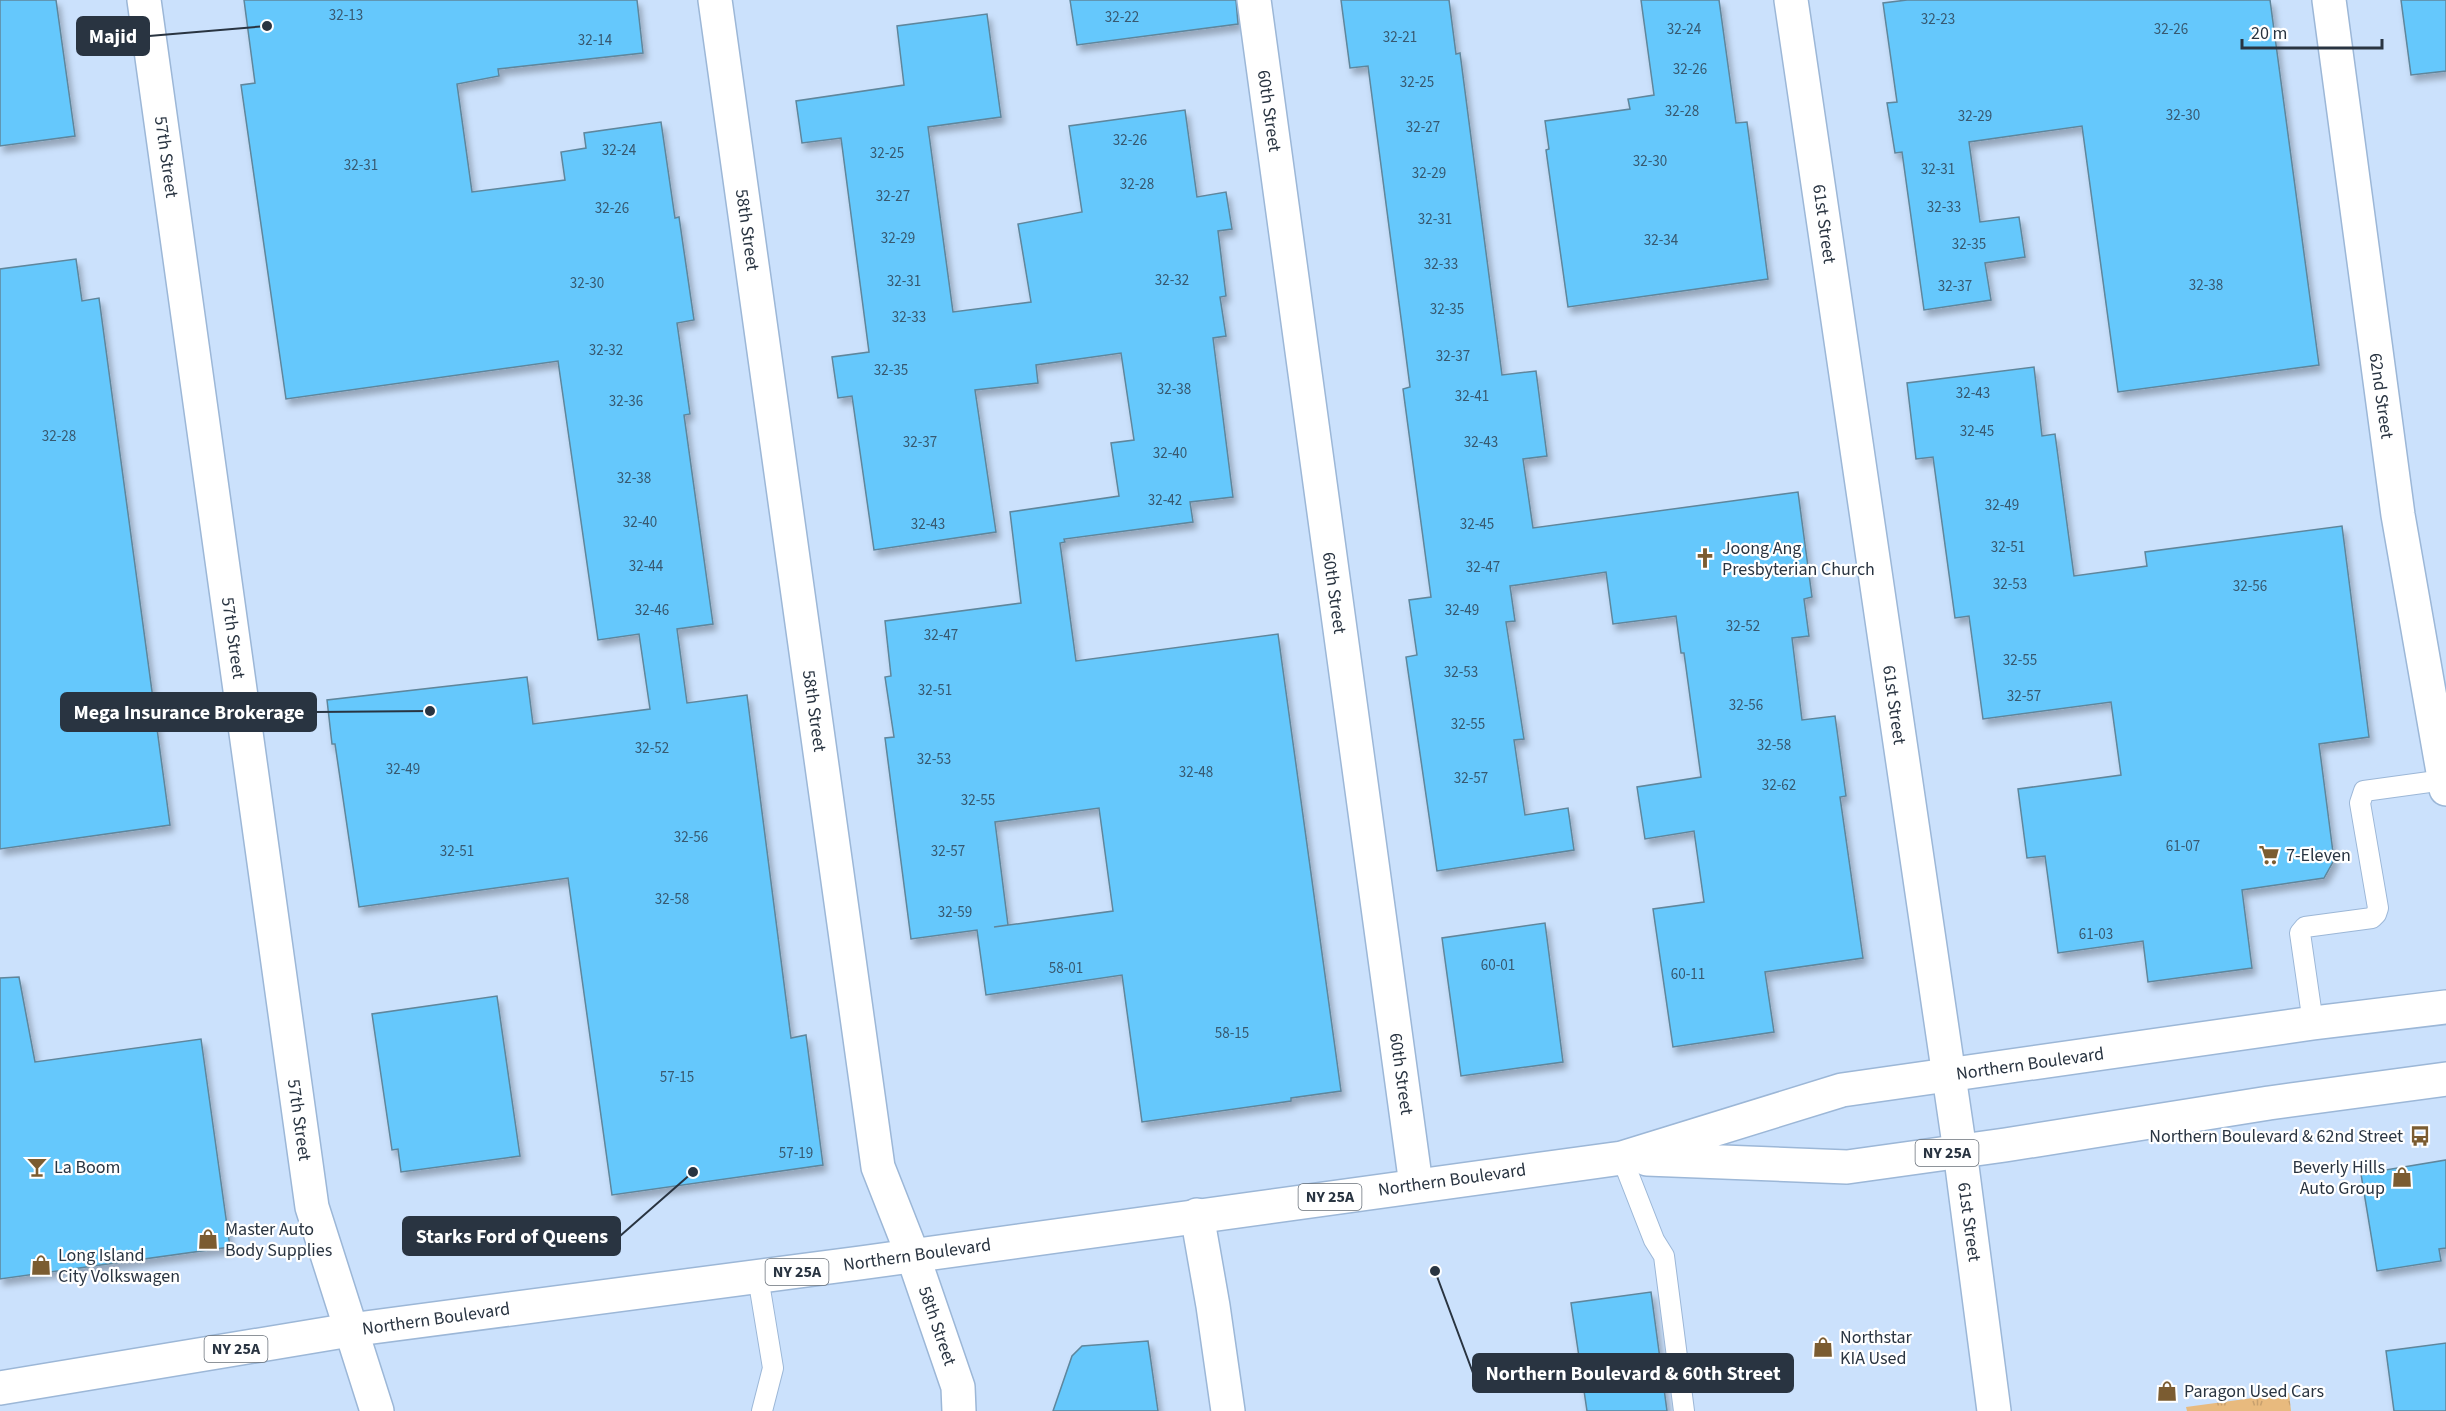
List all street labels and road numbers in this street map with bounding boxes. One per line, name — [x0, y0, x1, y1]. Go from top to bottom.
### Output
street label: 60th Street — [1251, 68, 1287, 154]
street label: 57th Street — [148, 114, 184, 200]
street label: 61st Street — [1806, 183, 1842, 265]
street label: 58th Street — [729, 187, 765, 273]
street label: 62nd Street — [2363, 351, 2399, 441]
street label: 60th Street — [1316, 550, 1352, 636]
street label: 57th Street — [215, 595, 251, 681]
street label: 61st Street — [1876, 664, 1912, 746]
street label: 58th Street — [796, 668, 832, 754]
street label: 60th Street — [1383, 1031, 1419, 1117]
street label: Northern Boulevard — [1954, 1041, 2106, 1087]
street label: 57th Street — [281, 1077, 317, 1163]
road number: NY 25A — [1916, 1140, 1978, 1166]
street label: Northern Boulevard — [1376, 1157, 1528, 1203]
street label: 61st Street — [1951, 1181, 1987, 1263]
road number: NY 25A — [1298, 1184, 1362, 1210]
street label: Northern Boulevard — [841, 1232, 993, 1278]
road number: NY 25A — [766, 1259, 828, 1285]
street label: 58th Street — [912, 1283, 962, 1369]
street label: Northern Boulevard — [360, 1296, 512, 1342]
road number: NY 25A — [204, 1336, 268, 1362]

